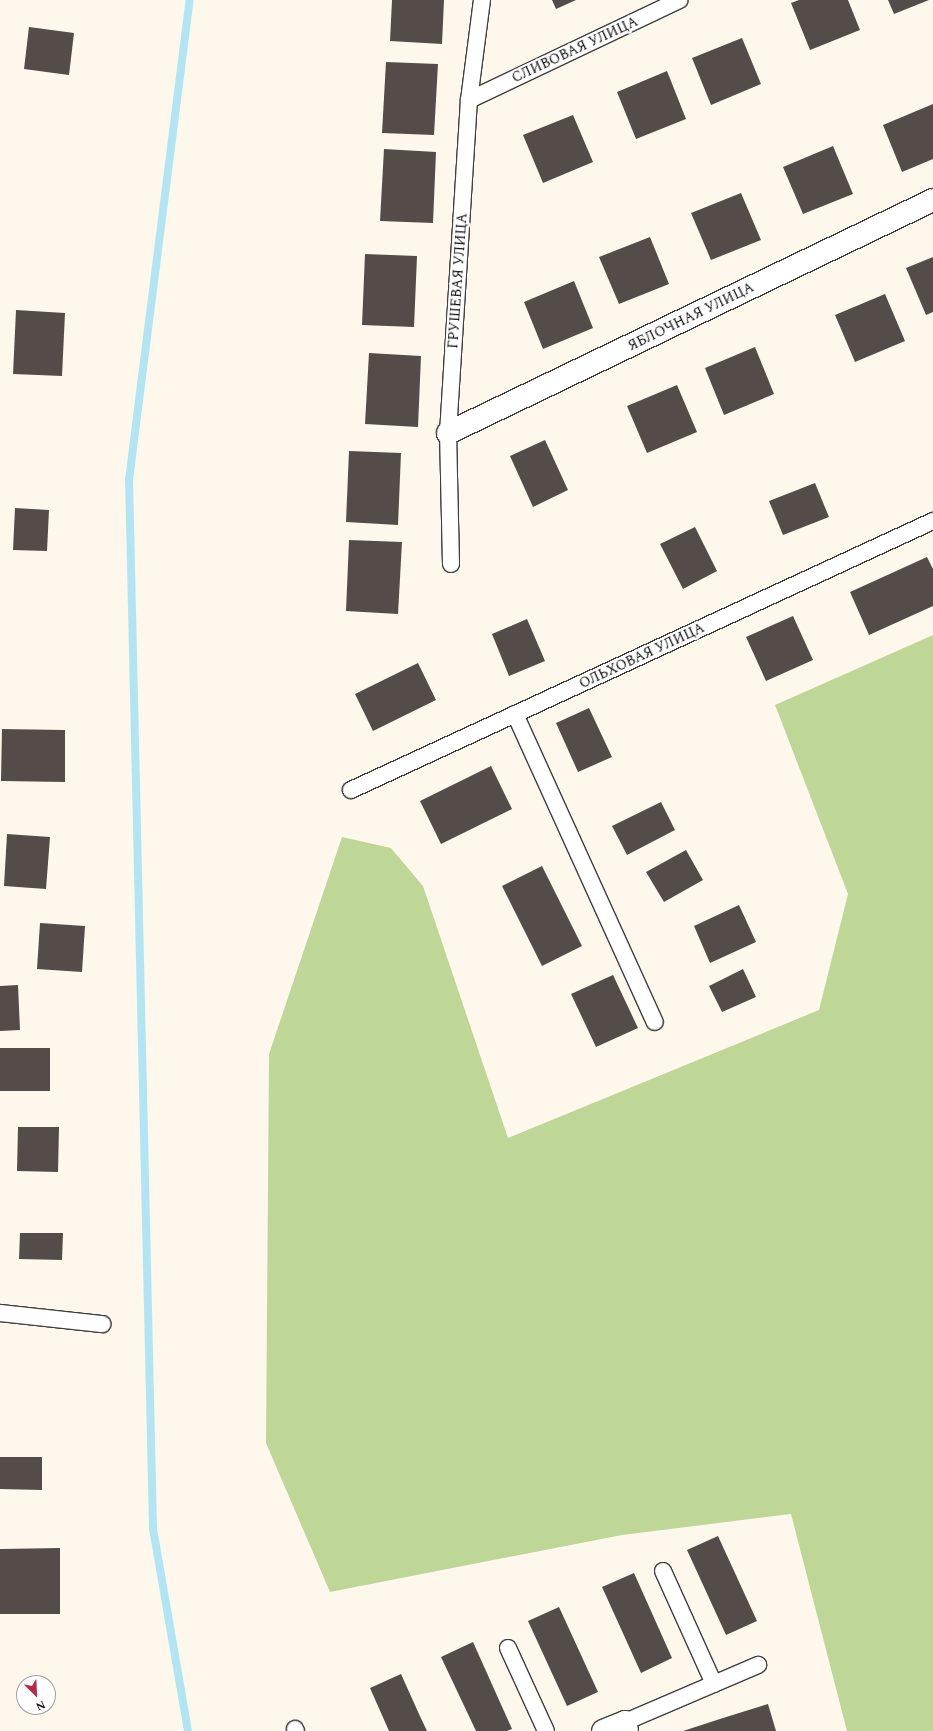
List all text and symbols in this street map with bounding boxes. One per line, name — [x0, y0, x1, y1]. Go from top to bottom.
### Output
street label: СЛИВОВАЯ УЛИЦА — [509, 13, 641, 87]
street label: ГРУШЕВАЯ УЛИЦА — [445, 213, 471, 349]
street label: ЯБЛОЧНАЯ УЛИЦА — [625, 279, 757, 355]
street label: ОЛЬХОВАЯ УЛИЦА — [577, 620, 707, 692]
north arrow — [16, 1675, 56, 1715]
text: N — [33, 1696, 48, 1715]

